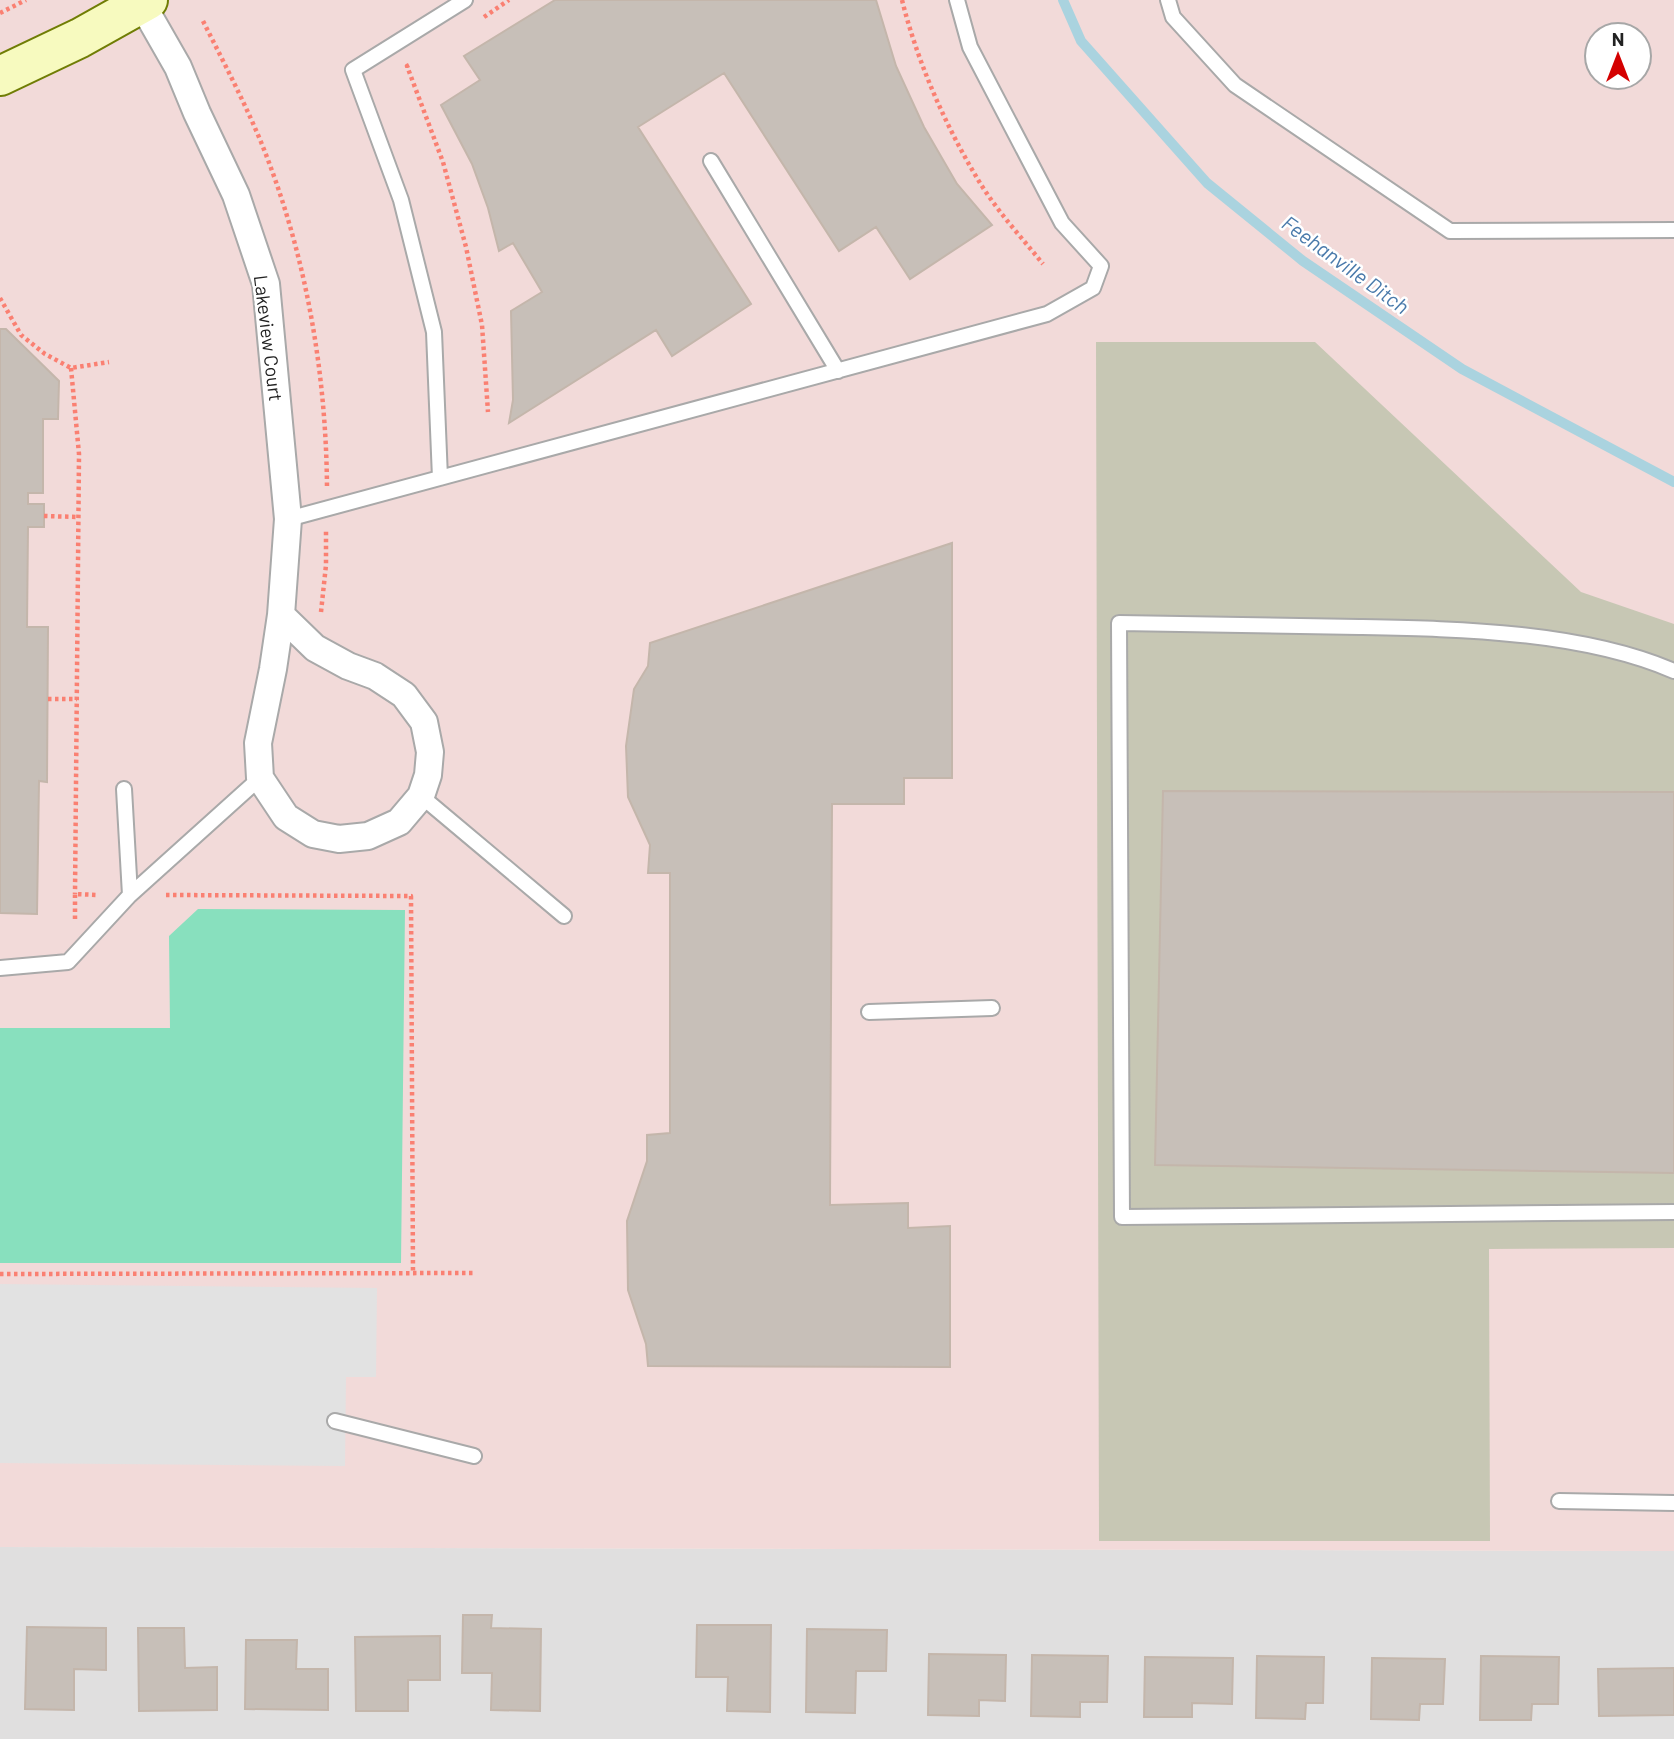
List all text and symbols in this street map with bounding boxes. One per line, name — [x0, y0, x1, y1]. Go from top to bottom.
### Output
north arrow — [1583, 21, 1653, 91]
text: N — [1612, 27, 1624, 50]
water label: Feehanville Ditch — [1278, 210, 1414, 318]
street label: Lakeview Court — [250, 274, 288, 402]

